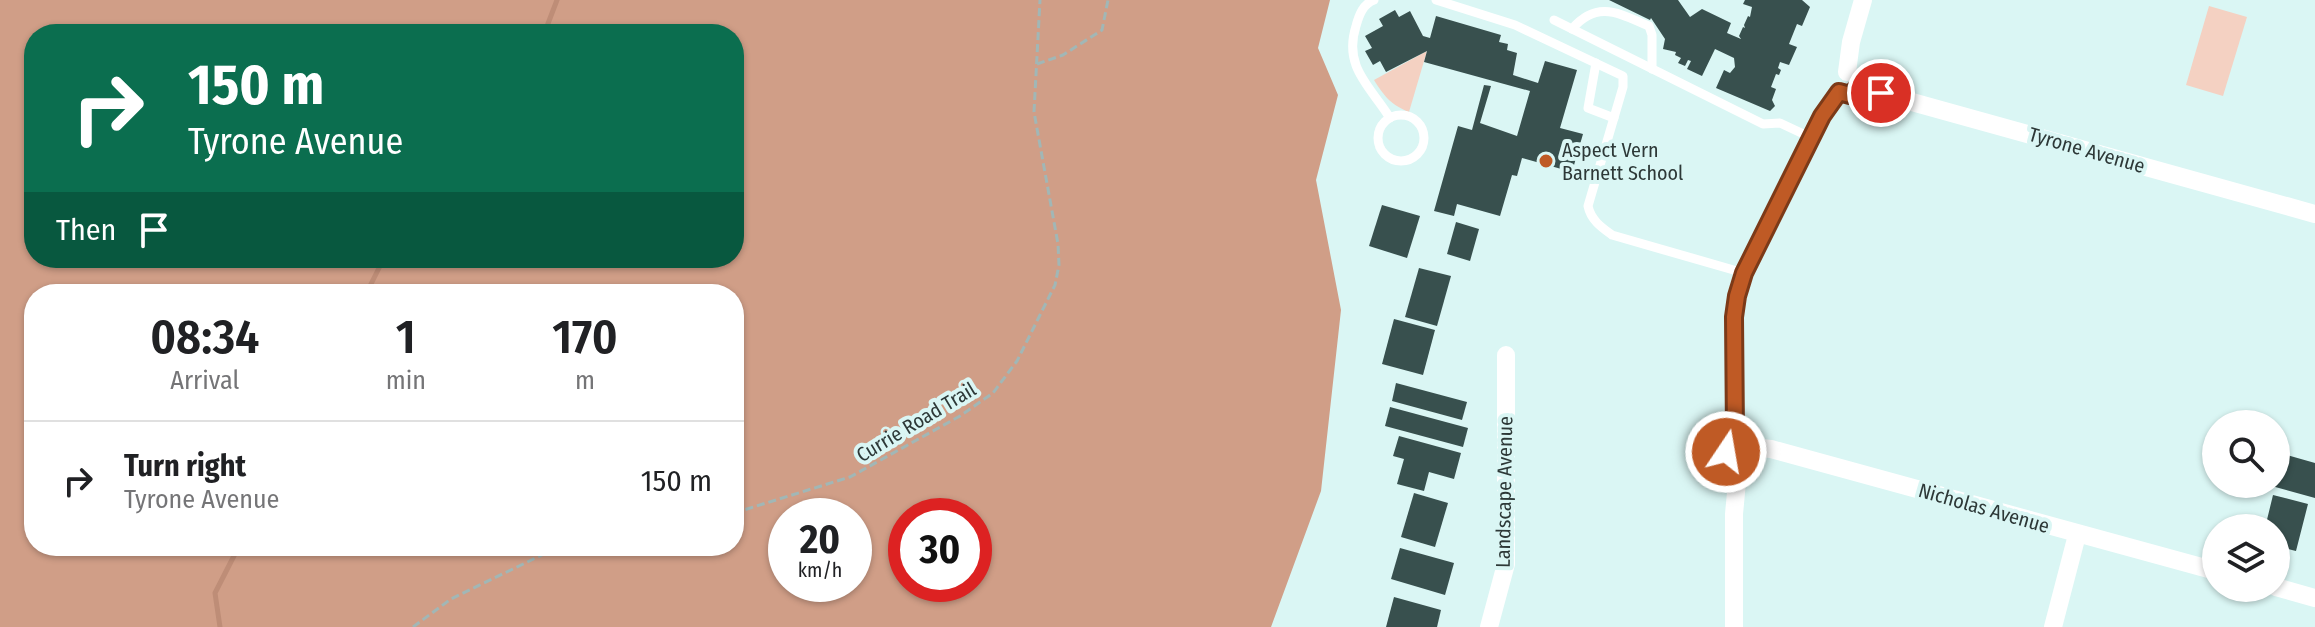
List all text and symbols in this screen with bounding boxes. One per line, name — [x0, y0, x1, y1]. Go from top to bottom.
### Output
text: 150 m — [188, 52, 324, 119]
icon: right — [56, 56, 160, 160]
pin — [1847, 59, 1915, 127]
icon: arrive — [1859, 71, 1903, 115]
text: Tyrone Avenue — [188, 120, 403, 164]
street label: Tyrone Avenue — [2026, 122, 2148, 178]
place label: Aspect Vern Barnett School — [1562, 138, 1683, 185]
marker: Aspect Vern Barnett School — [1537, 152, 1555, 170]
icon: arrive — [132, 208, 176, 252]
text: Then — [56, 212, 116, 248]
text: 08:34 — [150, 308, 259, 366]
text: 1 — [396, 308, 416, 366]
text: 170 — [552, 308, 618, 366]
text: Arrival — [170, 365, 239, 396]
text: min — [386, 365, 426, 396]
text: m — [575, 365, 595, 396]
street label: Currie Road Trail — [852, 377, 980, 467]
position arrow — [1684, 410, 1768, 494]
map controls — [2202, 410, 2290, 602]
button: search — [2202, 410, 2290, 498]
street label: Landscape Avenue — [1491, 416, 1517, 568]
text: Turn right — [124, 448, 246, 484]
icon: right — [56, 459, 100, 503]
text: 150 m — [641, 463, 712, 499]
street label: Nicholas Avenue — [1916, 478, 2052, 538]
text: Tyrone Avenue — [124, 484, 279, 515]
speed limit sign: 30 — [888, 498, 992, 602]
button: layers — [2202, 514, 2290, 602]
text: 20 — [800, 516, 840, 564]
text: km/h — [798, 558, 842, 582]

